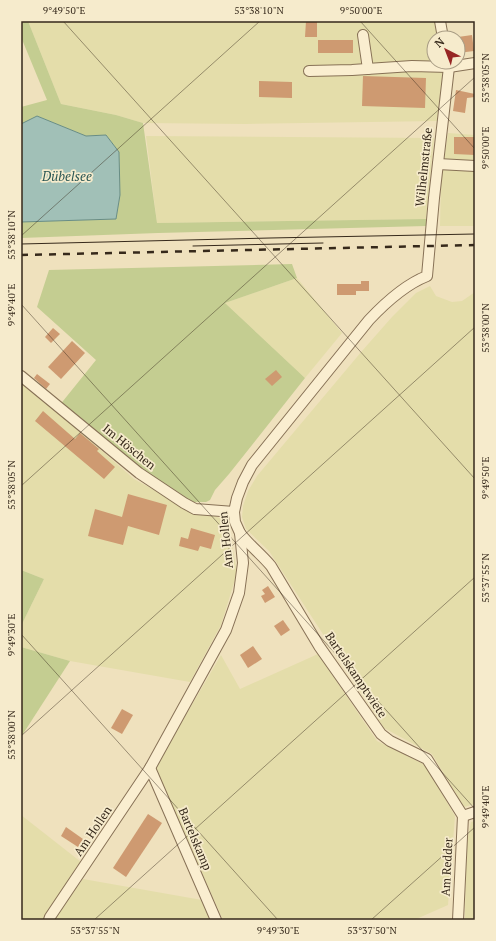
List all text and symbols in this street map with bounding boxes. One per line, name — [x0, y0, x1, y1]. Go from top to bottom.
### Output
text: 9°49'50"E — [43, 4, 86, 17]
text: 53°38'10"N — [234, 4, 284, 17]
text: 9°50'00"E — [340, 4, 383, 17]
north arrow — [426, 30, 466, 70]
text: N — [432, 34, 448, 51]
text: 53°38'05"N — [479, 53, 492, 103]
text: 9°50'00"E — [479, 126, 492, 169]
street label: Wilhelmstraße — [412, 127, 435, 207]
water label: Dübelsee — [41, 167, 92, 185]
text: 53°38'10"N — [5, 210, 18, 260]
text: 9°49'40"E — [5, 283, 18, 326]
text: 53°38'00"N — [479, 303, 492, 353]
street label: Im Höschen — [100, 421, 159, 473]
text: 9°49'50"E — [479, 456, 492, 499]
text: 53°38'05"N — [5, 460, 18, 510]
street label: Am Hollen — [215, 511, 236, 569]
text: 53°37'55"N — [479, 553, 492, 603]
text: 9°49'30"E — [5, 613, 18, 656]
street label: Bartelskamptwiete — [322, 629, 391, 720]
text: 53°38'00"N — [5, 710, 18, 760]
text: 9°49'40"E — [479, 785, 492, 828]
street label: Am Hollen — [70, 803, 115, 859]
street label: Bartelskamp — [176, 805, 215, 873]
street label: Am Redder — [437, 837, 456, 897]
text: 53°37'55"N — [70, 924, 120, 937]
text: 9°49'30"E — [257, 924, 300, 937]
text: 53°37'50"N — [347, 924, 397, 937]

